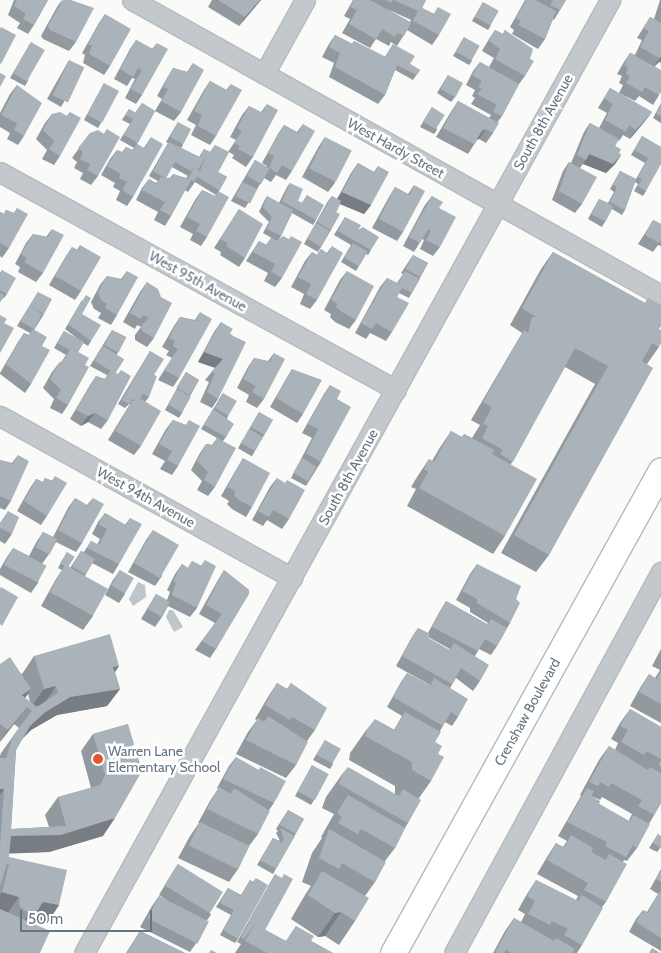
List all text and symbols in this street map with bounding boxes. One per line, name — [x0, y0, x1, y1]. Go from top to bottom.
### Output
street label: South 8th Avenue — [510, 71, 576, 173]
street label: West Hardy Street — [345, 114, 447, 182]
street label: West 95th Avenue — [146, 247, 250, 315]
street label: South 8th Avenue — [315, 426, 381, 528]
street label: West 94th Avenue — [94, 463, 198, 531]
street label: Crenshaw Boulevard — [491, 655, 563, 769]
place label: Warren Lane Elementary School — [108, 743, 220, 776]
marker: Warren Lane Elementary School — [92, 753, 104, 765]
scale bar — [22, 900, 155, 932]
text: 50 m — [28, 910, 63, 928]

